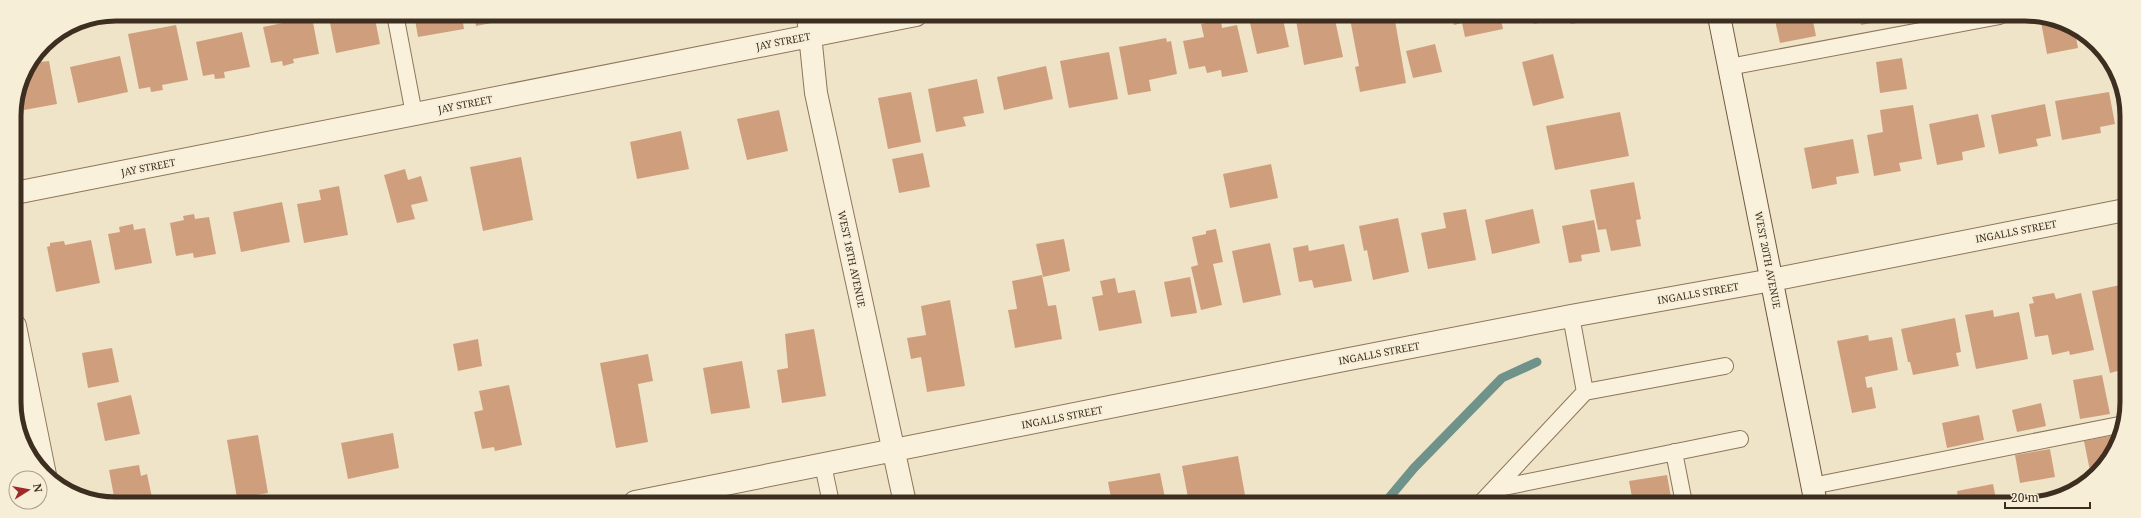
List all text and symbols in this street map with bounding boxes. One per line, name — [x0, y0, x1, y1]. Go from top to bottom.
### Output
street label: JAY STREET — [754, 29, 811, 53]
street label: JAY STREET — [436, 92, 493, 116]
street label: JAY STREET — [119, 155, 176, 179]
street label: WEST 18TH AVENUE — [835, 209, 869, 309]
street label: WEST 20TH AVENUE — [1752, 210, 1784, 310]
street label: INGALLS STREET — [1974, 216, 2058, 246]
street label: INGALLS STREET — [1656, 279, 1740, 307]
street label: INGALLS STREET — [1337, 338, 1421, 368]
street label: INGALLS STREET — [1020, 402, 1104, 432]
north arrow — [8, 470, 48, 510]
text: N — [30, 482, 47, 494]
scale bar — [2005, 484, 2090, 510]
text: 20 m — [2011, 489, 2039, 506]

